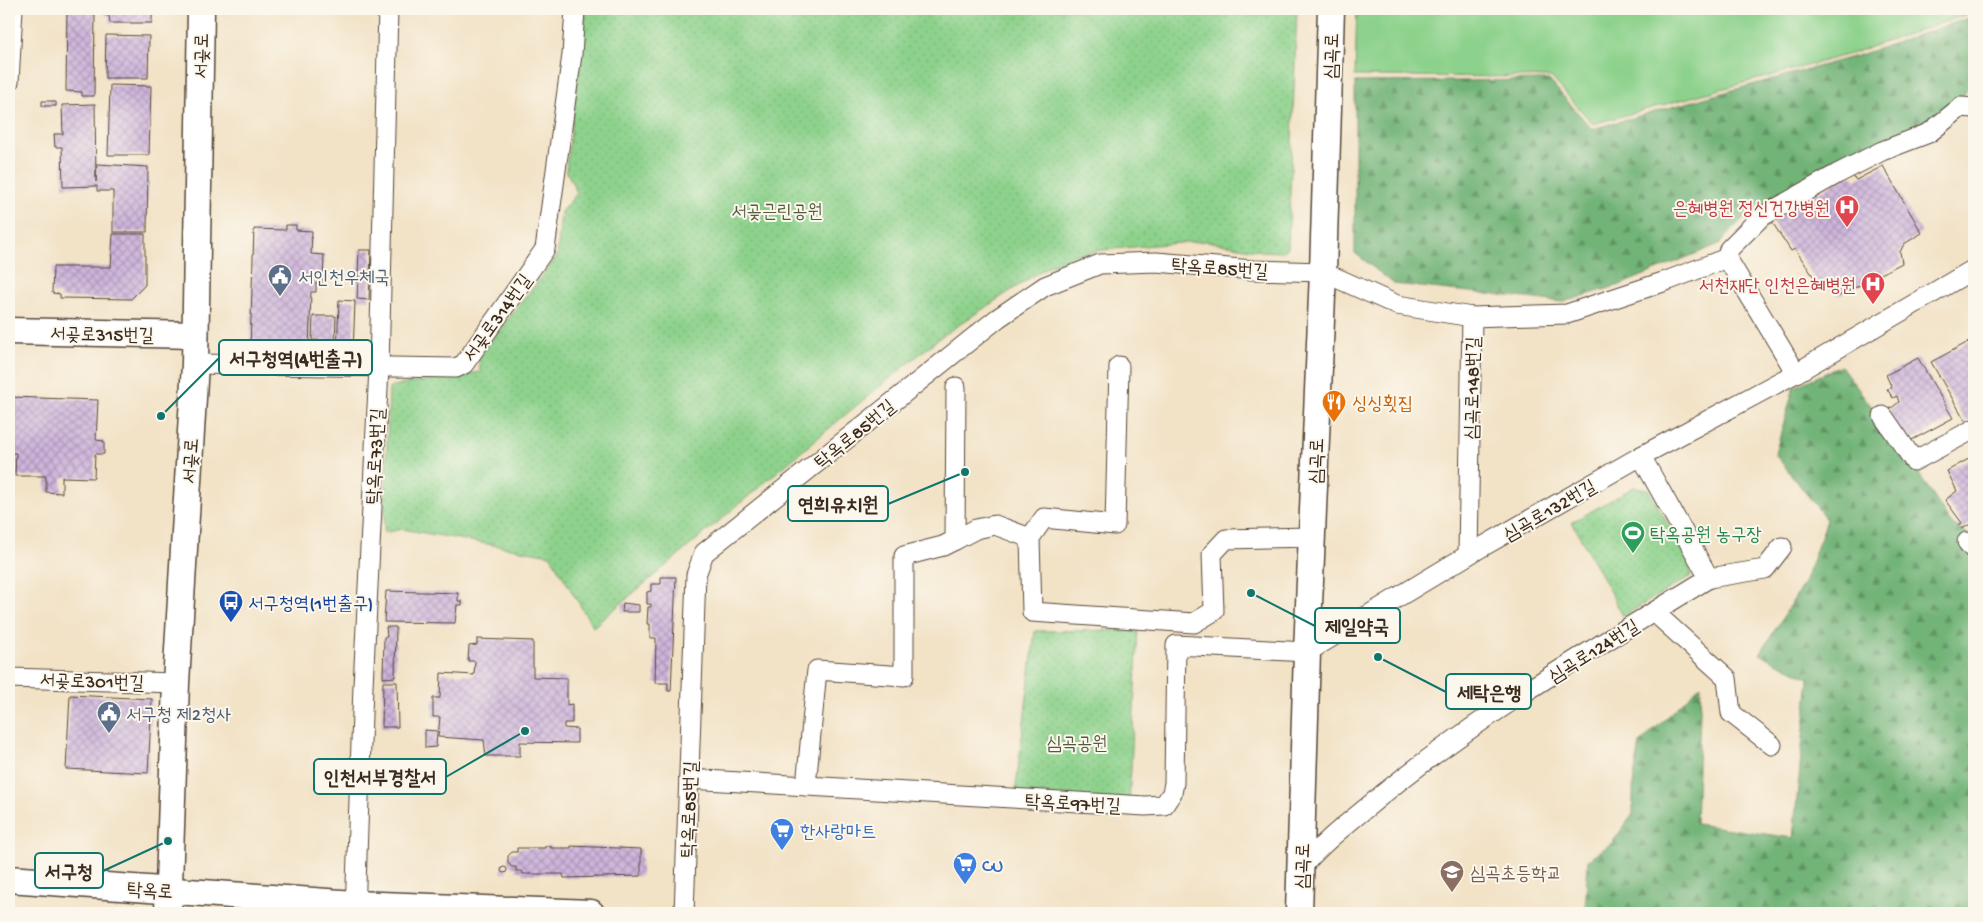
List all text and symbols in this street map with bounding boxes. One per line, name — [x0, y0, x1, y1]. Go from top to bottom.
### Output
street label: 서곶로 — [192, 33, 215, 79]
street label: 심곡로 — [1321, 33, 1346, 79]
hospital icon: 은혜병원 정신건강병원 — [1834, 194, 1860, 228]
place label: 은혜병원 정신건강병원 — [1673, 199, 1830, 222]
park label: 서곶근린공원 — [731, 202, 823, 225]
street label: 탁옥로85번길 — [1171, 256, 1269, 285]
public building icon: 서인천우체국 — [267, 263, 293, 297]
place label: 서인천우체국 — [298, 268, 390, 291]
street label: 서곶로314번길 — [459, 271, 538, 367]
hospital icon: 서천재단 인천은혜병원 — [1860, 271, 1886, 305]
place label: 서천재단 인천은혜병원 — [1699, 276, 1856, 299]
street label: 서곶로315번길 — [50, 324, 154, 349]
street label: 심곡로148번길 — [1462, 336, 1487, 440]
callout: 서구청역(4번출구) — [219, 340, 372, 375]
text: 서구청역(4번출구) — [229, 348, 363, 373]
restaurant icon: 싱싱횟집 — [1321, 389, 1347, 423]
place label: 싱싱횟집 — [1352, 394, 1413, 417]
street label: 탁옥로85번길 — [811, 396, 901, 475]
street label: 탁옥로73번길 — [363, 408, 391, 505]
street label: 서곶로 — [179, 438, 206, 485]
street label: 심곡로 — [1306, 438, 1331, 484]
street label: 심곡로132번길 — [1500, 476, 1601, 548]
callout: 연희유치원 — [788, 486, 888, 521]
text: 연희유치원 — [798, 495, 878, 519]
sports icon: 탁옥공원 농구장 — [1620, 520, 1646, 554]
place label: 탁옥공원 농구장 — [1650, 525, 1762, 548]
bus stop icon: 서구청역(1번출구) — [218, 589, 244, 623]
place label: 서구청역(1번출구) — [248, 594, 373, 617]
callout: 제일약국 — [1315, 608, 1400, 643]
street label: 심곡로124번길 — [1545, 616, 1644, 690]
text: 제일약국 — [1325, 618, 1389, 641]
street label: 서곶로301번길 — [39, 670, 145, 697]
callout: 세탁은행 — [1446, 674, 1531, 709]
text: 세탁은행 — [1457, 684, 1521, 707]
public building icon: 서구청 제2청사 — [96, 700, 122, 734]
place label: 서구청 제2청사 — [126, 705, 232, 728]
park label: 심곡공원 — [1046, 734, 1108, 757]
callout: 인천서부경찰서 — [314, 759, 446, 794]
street label: 탁옥로85번길 — [678, 760, 705, 858]
text: 인천서부경찰서 — [324, 768, 436, 792]
street label: 탁옥로97번길 — [1024, 792, 1121, 819]
supermarket icon: 한사랑마트 — [769, 817, 795, 851]
place label: 한사랑마트 — [800, 822, 876, 845]
street label: 심곡로 — [1292, 843, 1317, 889]
supermarket icon: CU — [952, 851, 978, 885]
callout: 서구청 — [35, 853, 103, 888]
place label: CU — [982, 856, 1003, 879]
school or university icon: 심곡초등학교 — [1439, 859, 1465, 893]
text: 서구청 — [45, 863, 93, 886]
place label: 심곡초등학교 — [1470, 864, 1562, 887]
street label: 탁옥로 — [126, 879, 173, 906]

